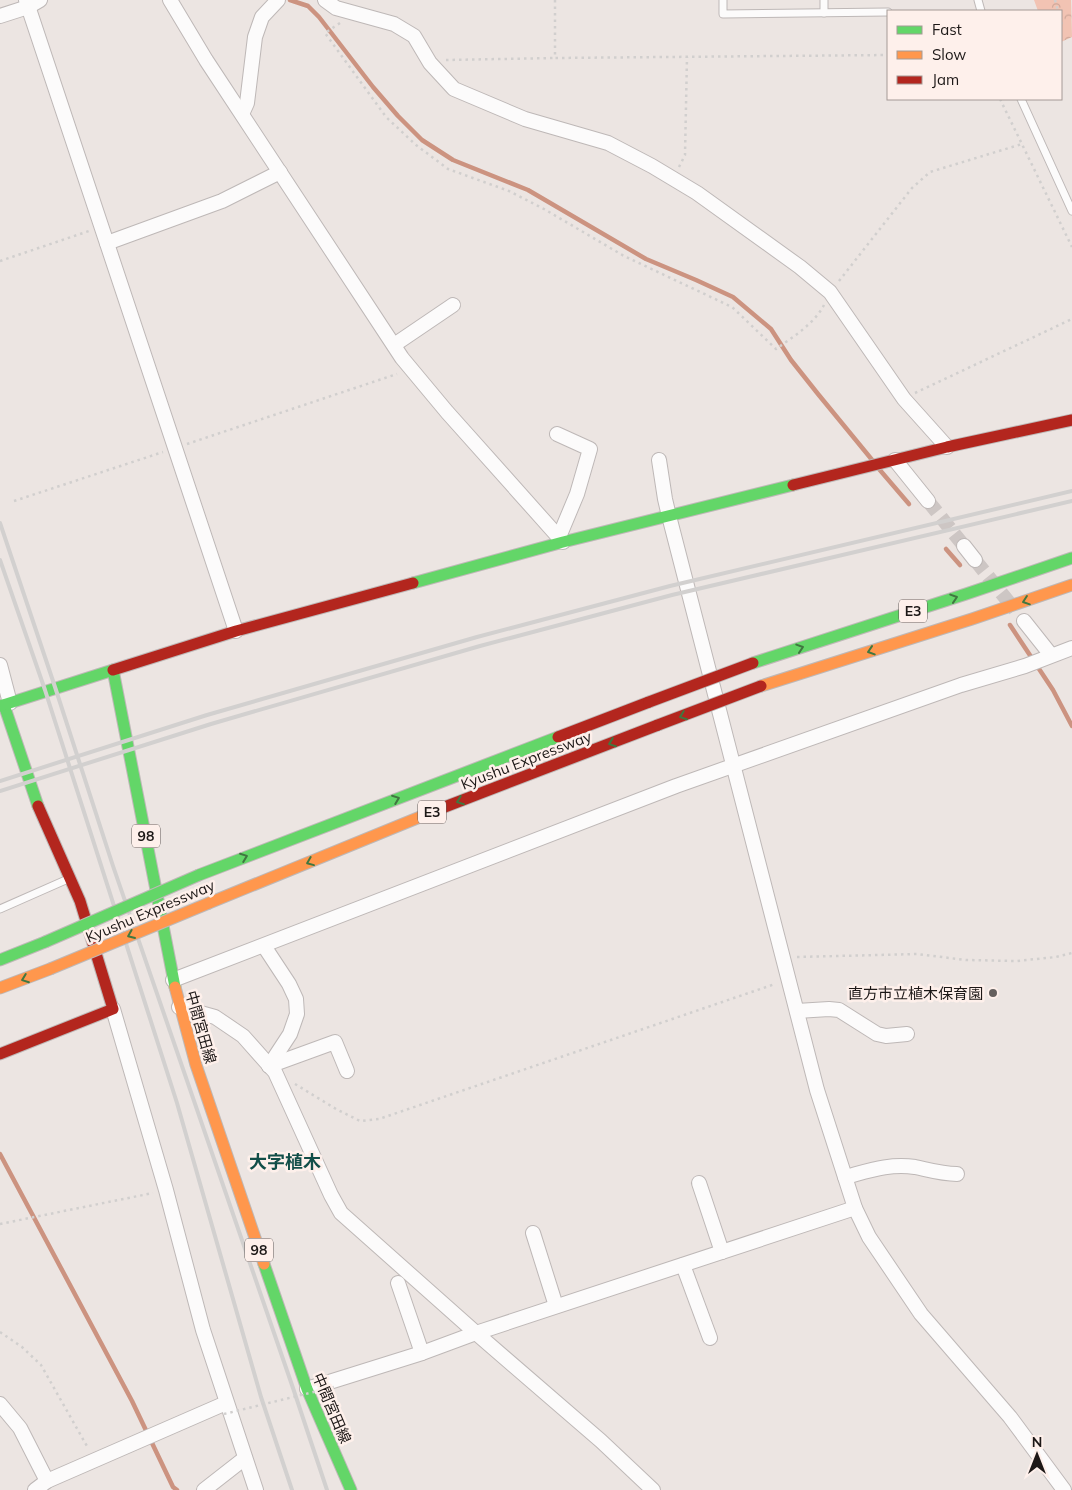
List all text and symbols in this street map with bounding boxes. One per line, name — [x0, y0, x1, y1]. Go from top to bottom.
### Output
legend — [887, 10, 1062, 100]
text: Fast — [932, 20, 962, 39]
text: Slow — [932, 45, 966, 64]
text: Jam — [932, 70, 959, 89]
one-way arrow — [950, 593, 958, 603]
one-way arrow — [1022, 595, 1030, 605]
road number: E3 — [899, 600, 927, 622]
one-way arrow — [795, 643, 803, 653]
one-way arrow — [867, 645, 876, 655]
one-way arrow — [679, 709, 688, 720]
street label: Kyushu Expressway — [458, 726, 594, 794]
one-way arrow — [608, 737, 617, 747]
one-way arrow — [391, 795, 400, 805]
one-way arrow — [457, 795, 465, 805]
road number: E3 — [418, 800, 446, 824]
road number: 98 — [132, 824, 160, 848]
one-way arrow — [240, 853, 248, 863]
one-way arrow — [306, 856, 315, 866]
street label: Kyushu Expressway — [83, 875, 217, 947]
one-way arrow — [127, 929, 136, 940]
one-way arrow — [21, 973, 30, 983]
place label: 直方市立植木保育園 — [848, 984, 983, 1003]
marker: 直方市立植木保育園 — [987, 987, 999, 999]
street label: 中間宮田線 — [182, 988, 220, 1066]
district label: 大字植木 — [249, 1150, 321, 1173]
road number: 98 — [245, 1238, 273, 1262]
street label: 中間宮田線 — [309, 1370, 355, 1446]
north arrow — [1012, 1430, 1062, 1480]
text: N — [1032, 1433, 1042, 1451]

